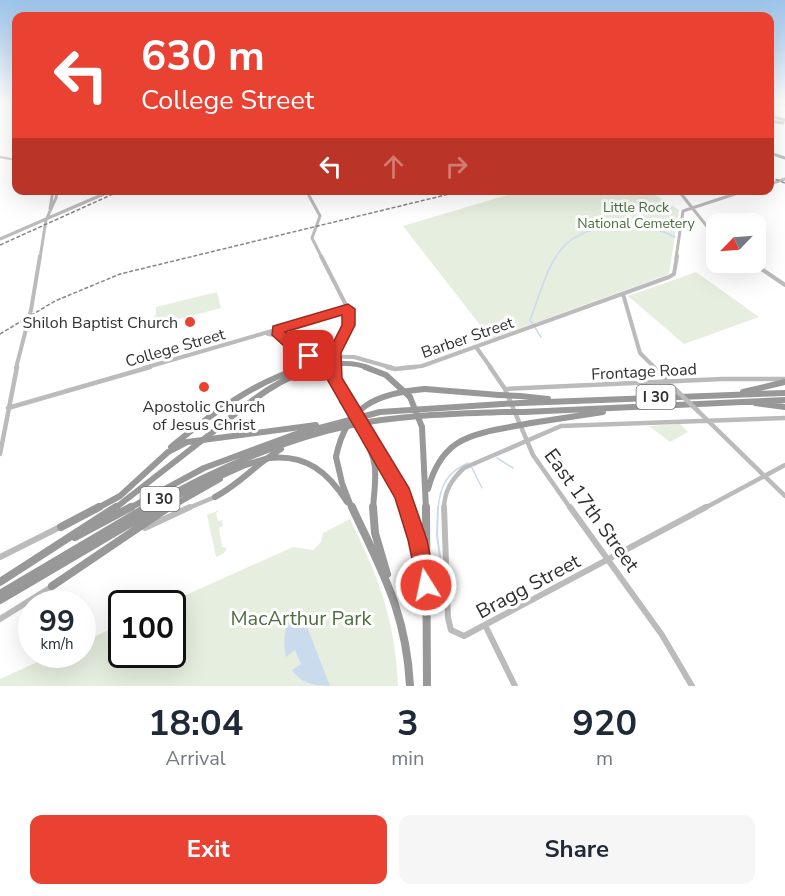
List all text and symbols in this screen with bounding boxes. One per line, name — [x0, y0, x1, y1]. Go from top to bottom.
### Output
text: 630 m — [141, 28, 265, 85]
icon: left — [42, 36, 120, 114]
text: College Street — [141, 82, 314, 119]
icon: left — [314, 150, 347, 183]
icon: ahead — [377, 150, 410, 183]
icon: right — [440, 150, 473, 183]
park label: Little Rock National Cemetery — [577, 198, 696, 233]
north arrow — [706, 213, 766, 273]
map controls — [706, 213, 766, 273]
place label: Shiloh Baptist Church — [22, 312, 178, 334]
street label: Barber Street — [418, 312, 517, 364]
marker: Shiloh Baptist Church — [183, 315, 197, 329]
street label: College Street — [123, 323, 228, 373]
pin — [283, 330, 334, 381]
icon: arrive — [292, 339, 325, 372]
street label: Frontage Road — [591, 358, 697, 386]
marker: Apostolic Church of Jesus Christ — [197, 380, 211, 394]
road number: I 30 — [636, 385, 676, 409]
place label: Apostolic Church of Jesus Christ — [143, 396, 265, 436]
street label: East 17th Street — [538, 443, 646, 578]
road number: I 30 — [140, 487, 180, 511]
street label: Bragg Street — [471, 547, 586, 625]
position arrow — [394, 553, 458, 617]
speed limit sign: 100 — [108, 590, 186, 668]
text: 99 — [39, 601, 75, 642]
park label: MacArthur Park — [230, 605, 373, 632]
text: km/h — [40, 634, 74, 654]
text: 18:04 — [148, 699, 243, 748]
text: 3 — [397, 699, 419, 748]
text: 920 — [572, 699, 637, 748]
text: Arrival — [166, 745, 226, 772]
text: min — [391, 745, 424, 772]
text: m — [596, 745, 613, 772]
button: Exit — [30, 815, 387, 884]
button: Share — [399, 815, 755, 884]

